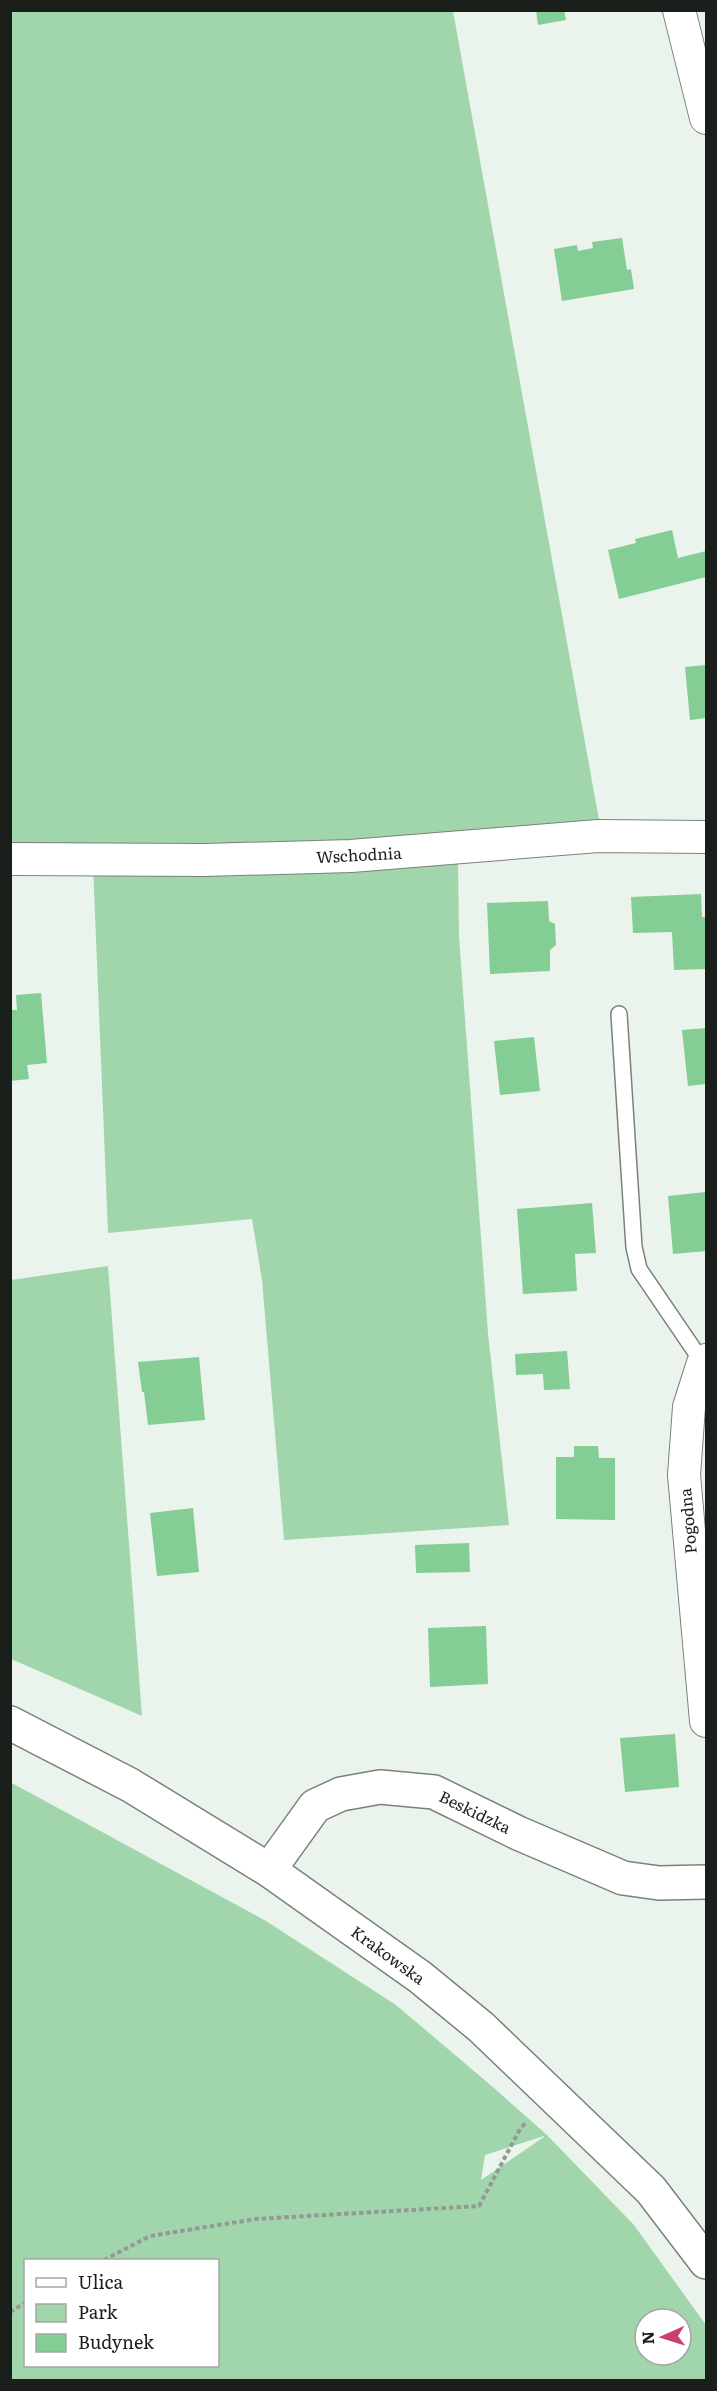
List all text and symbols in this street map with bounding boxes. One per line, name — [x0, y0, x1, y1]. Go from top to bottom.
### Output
street label: Wschodnia — [316, 840, 403, 868]
street label: Pogodna — [672, 1487, 702, 1555]
street label: Beskidzka — [436, 1783, 516, 1839]
street label: Krakowska — [347, 1919, 431, 1989]
legend — [24, 2259, 219, 2367]
text: Ulica — [78, 2268, 124, 2295]
text: Park — [78, 2298, 119, 2325]
north arrow — [633, 2307, 693, 2367]
text: Budynek — [78, 2328, 155, 2355]
text: N — [635, 2330, 659, 2345]

